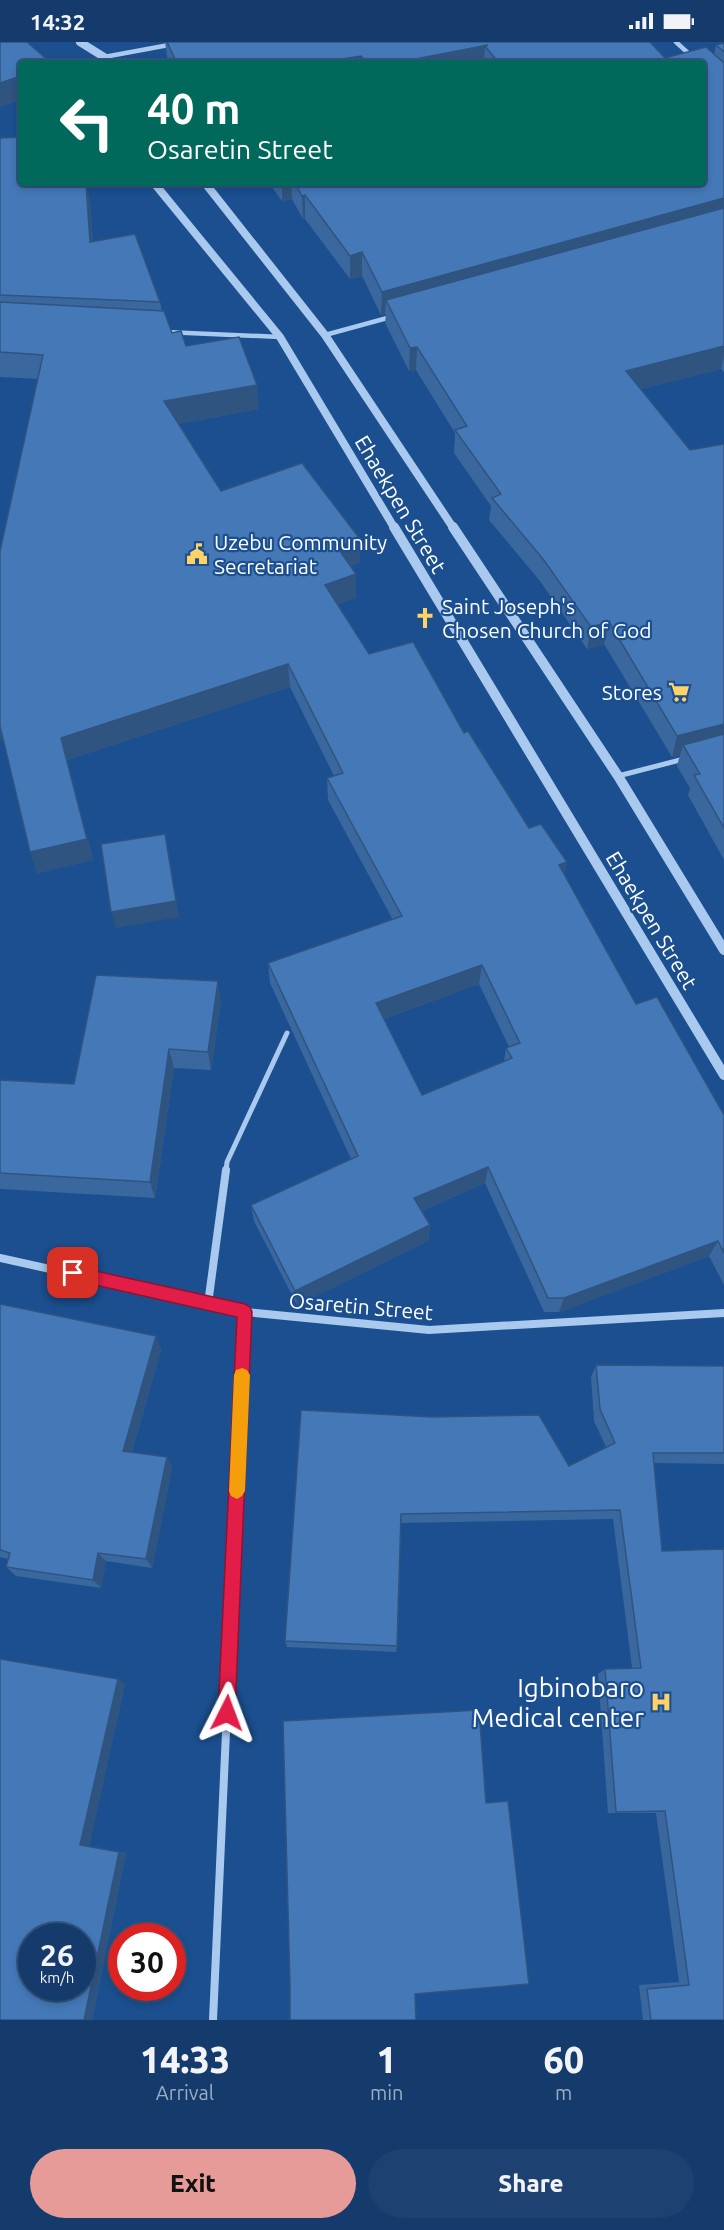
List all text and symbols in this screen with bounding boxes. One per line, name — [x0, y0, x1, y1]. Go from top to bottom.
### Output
text: 14:32 — [30, 9, 85, 34]
icon: left — [48, 84, 126, 162]
text: 40 m — [147, 85, 241, 132]
text: Osaretin Street — [147, 134, 333, 164]
street label: Ehaekpen Street — [351, 431, 451, 577]
place label: Uzebu Community Secretariat — [214, 530, 387, 578]
public building icon: Uzebu Community Secretariat — [185, 542, 209, 566]
place label: Saint Joseph's Chosen Church of God — [442, 594, 652, 642]
church icon: Saint Joseph's Chosen Church of God — [413, 606, 437, 630]
place label: Stores — [602, 680, 662, 704]
supermarket icon: Stores — [667, 680, 691, 704]
street label: Ehaekpen Street — [602, 847, 702, 993]
pin — [47, 1247, 98, 1298]
icon: arrive — [56, 1256, 89, 1289]
street label: Osaretin Street — [288, 1288, 434, 1324]
place label: Igbinobaro Medical center — [472, 1673, 644, 1732]
position arrow — [195, 1681, 259, 1745]
hospital icon: Igbinobaro Medical center — [649, 1690, 673, 1714]
speed limit sign: 30 — [108, 1923, 186, 2001]
text: 26 — [40, 1938, 74, 1972]
text: km/h — [40, 1969, 74, 1986]
text: 14:33 — [140, 2039, 230, 2080]
text: 1 — [377, 2039, 397, 2080]
text: 60 — [543, 2039, 584, 2080]
text: Arrival — [156, 2081, 214, 2104]
text: min — [370, 2081, 404, 2104]
text: m — [555, 2081, 572, 2104]
button: Exit — [30, 2149, 356, 2218]
button: Share — [368, 2149, 694, 2218]

